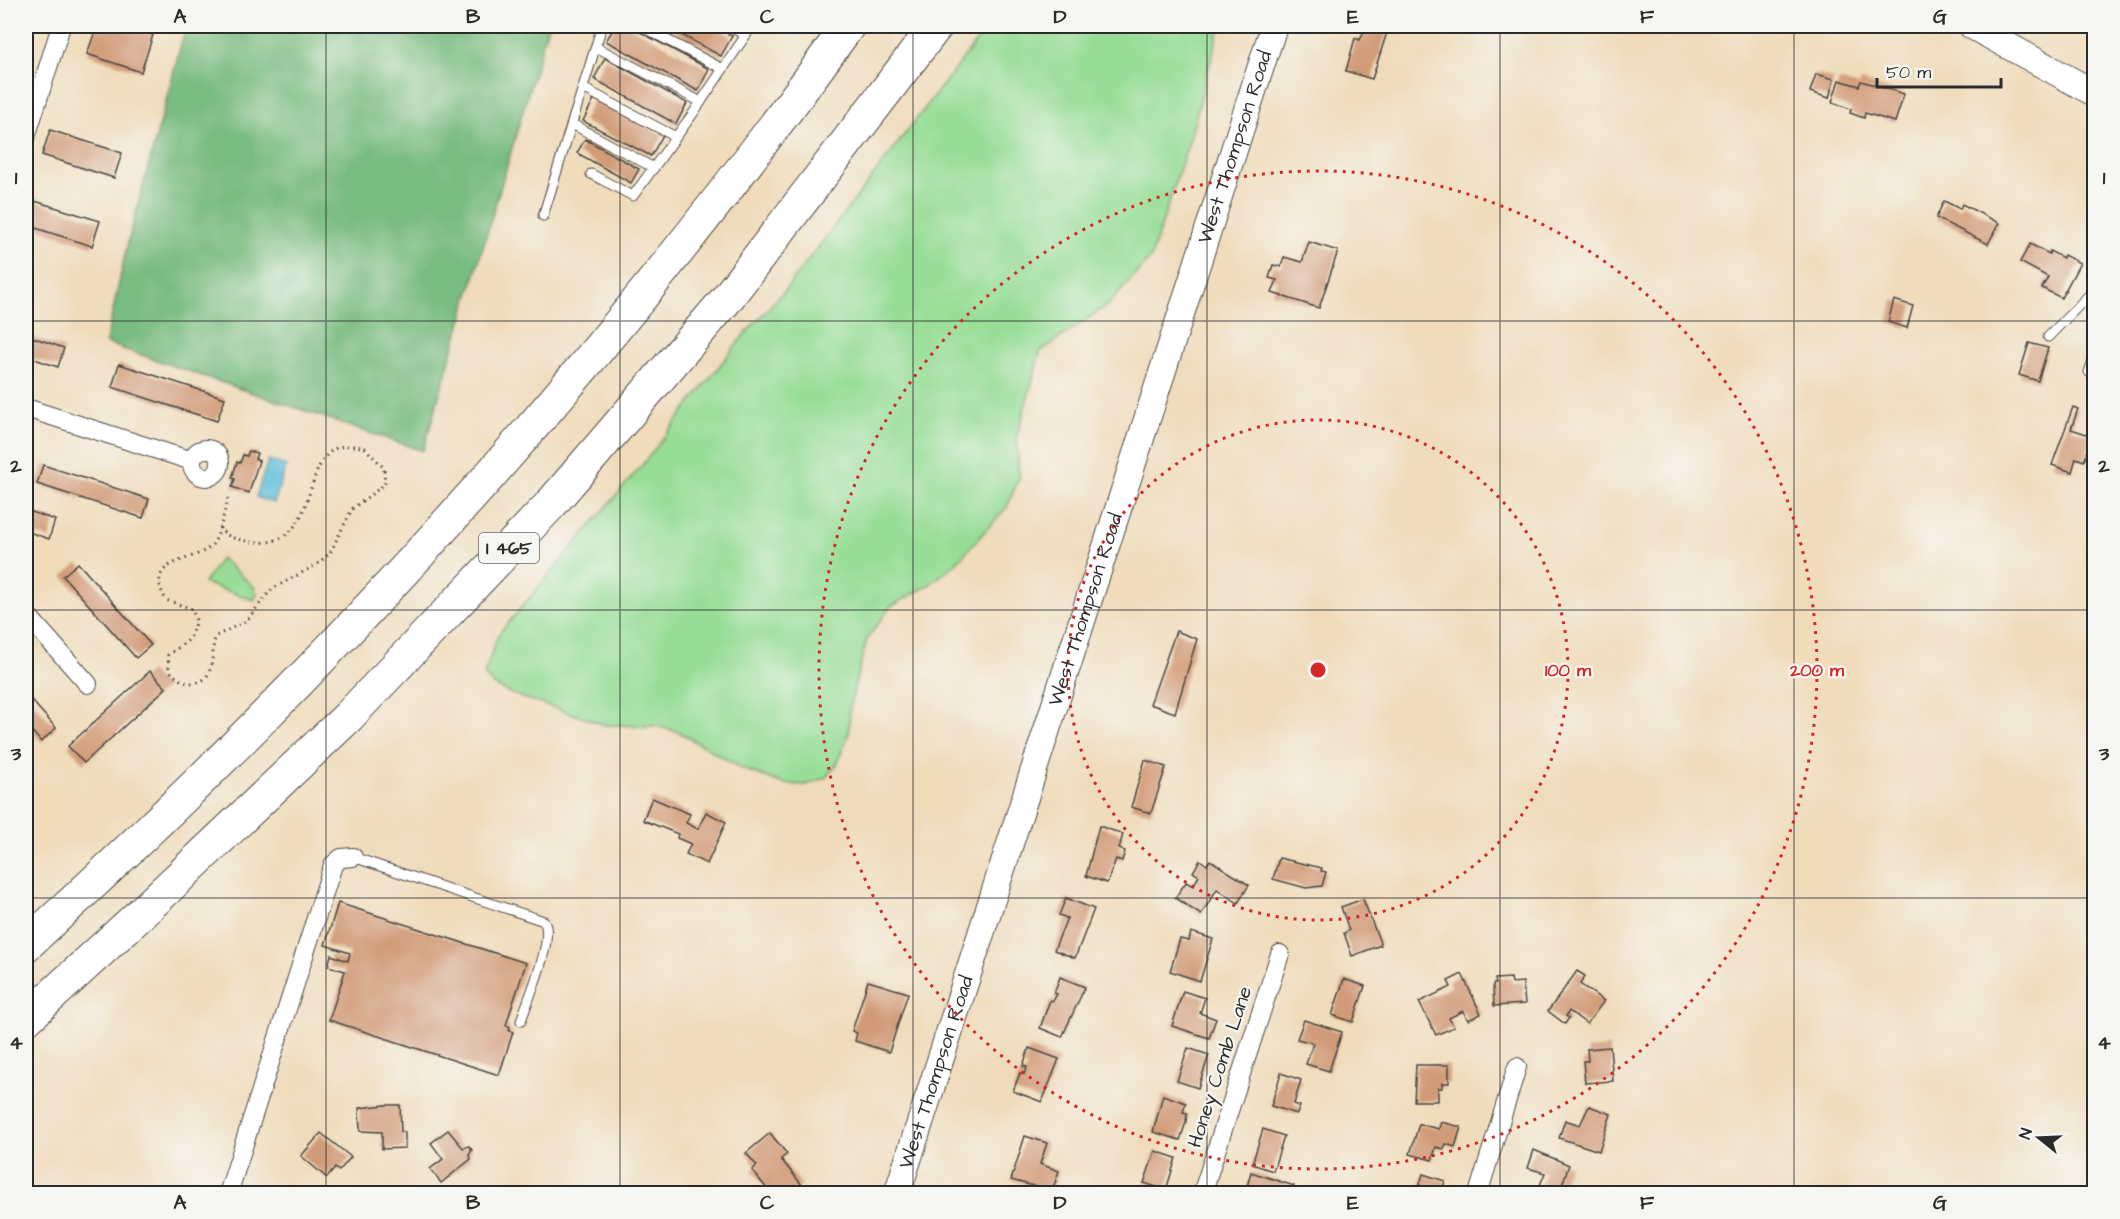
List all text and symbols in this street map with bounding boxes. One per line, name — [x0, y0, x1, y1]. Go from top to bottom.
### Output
text: A — [174, 3, 187, 31]
text: B — [466, 3, 481, 31]
text: C — [760, 3, 775, 31]
text: D — [1054, 3, 1067, 31]
text: E — [1347, 3, 1359, 31]
text: F — [1640, 3, 1655, 31]
text: G — [1933, 3, 1947, 31]
street label: West Thompson Road — [1191, 47, 1279, 247]
scale bar — [1877, 51, 2002, 89]
text: 50 m — [1886, 60, 1931, 85]
text: 1 — [15, 164, 18, 192]
text: 1 — [2103, 164, 2106, 192]
text: 2 — [9, 452, 22, 480]
text: 2 — [2097, 452, 2110, 480]
street label: West Thompson Road — [1041, 510, 1130, 710]
road number: I 465 — [479, 533, 539, 563]
text: 100 m — [1545, 658, 1592, 683]
text: 200 m — [1789, 658, 1845, 683]
centre of rings — [1308, 660, 1328, 680]
text: 3 — [10, 740, 22, 768]
text: 3 — [2098, 740, 2110, 768]
street label: West Thompson Road — [892, 972, 981, 1172]
street label: Honey Comb Lane — [1181, 983, 1260, 1152]
text: 4 — [9, 1029, 23, 1057]
text: 4 — [2097, 1029, 2111, 1057]
north arrow — [2009, 1108, 2069, 1168]
text: N — [2014, 1126, 2038, 1142]
text: A — [174, 1189, 187, 1217]
text: B — [466, 1189, 481, 1217]
text: C — [760, 1189, 775, 1217]
text: D — [1054, 1189, 1067, 1217]
text: E — [1347, 1189, 1359, 1217]
text: F — [1640, 1189, 1655, 1217]
text: G — [1933, 1189, 1947, 1217]

